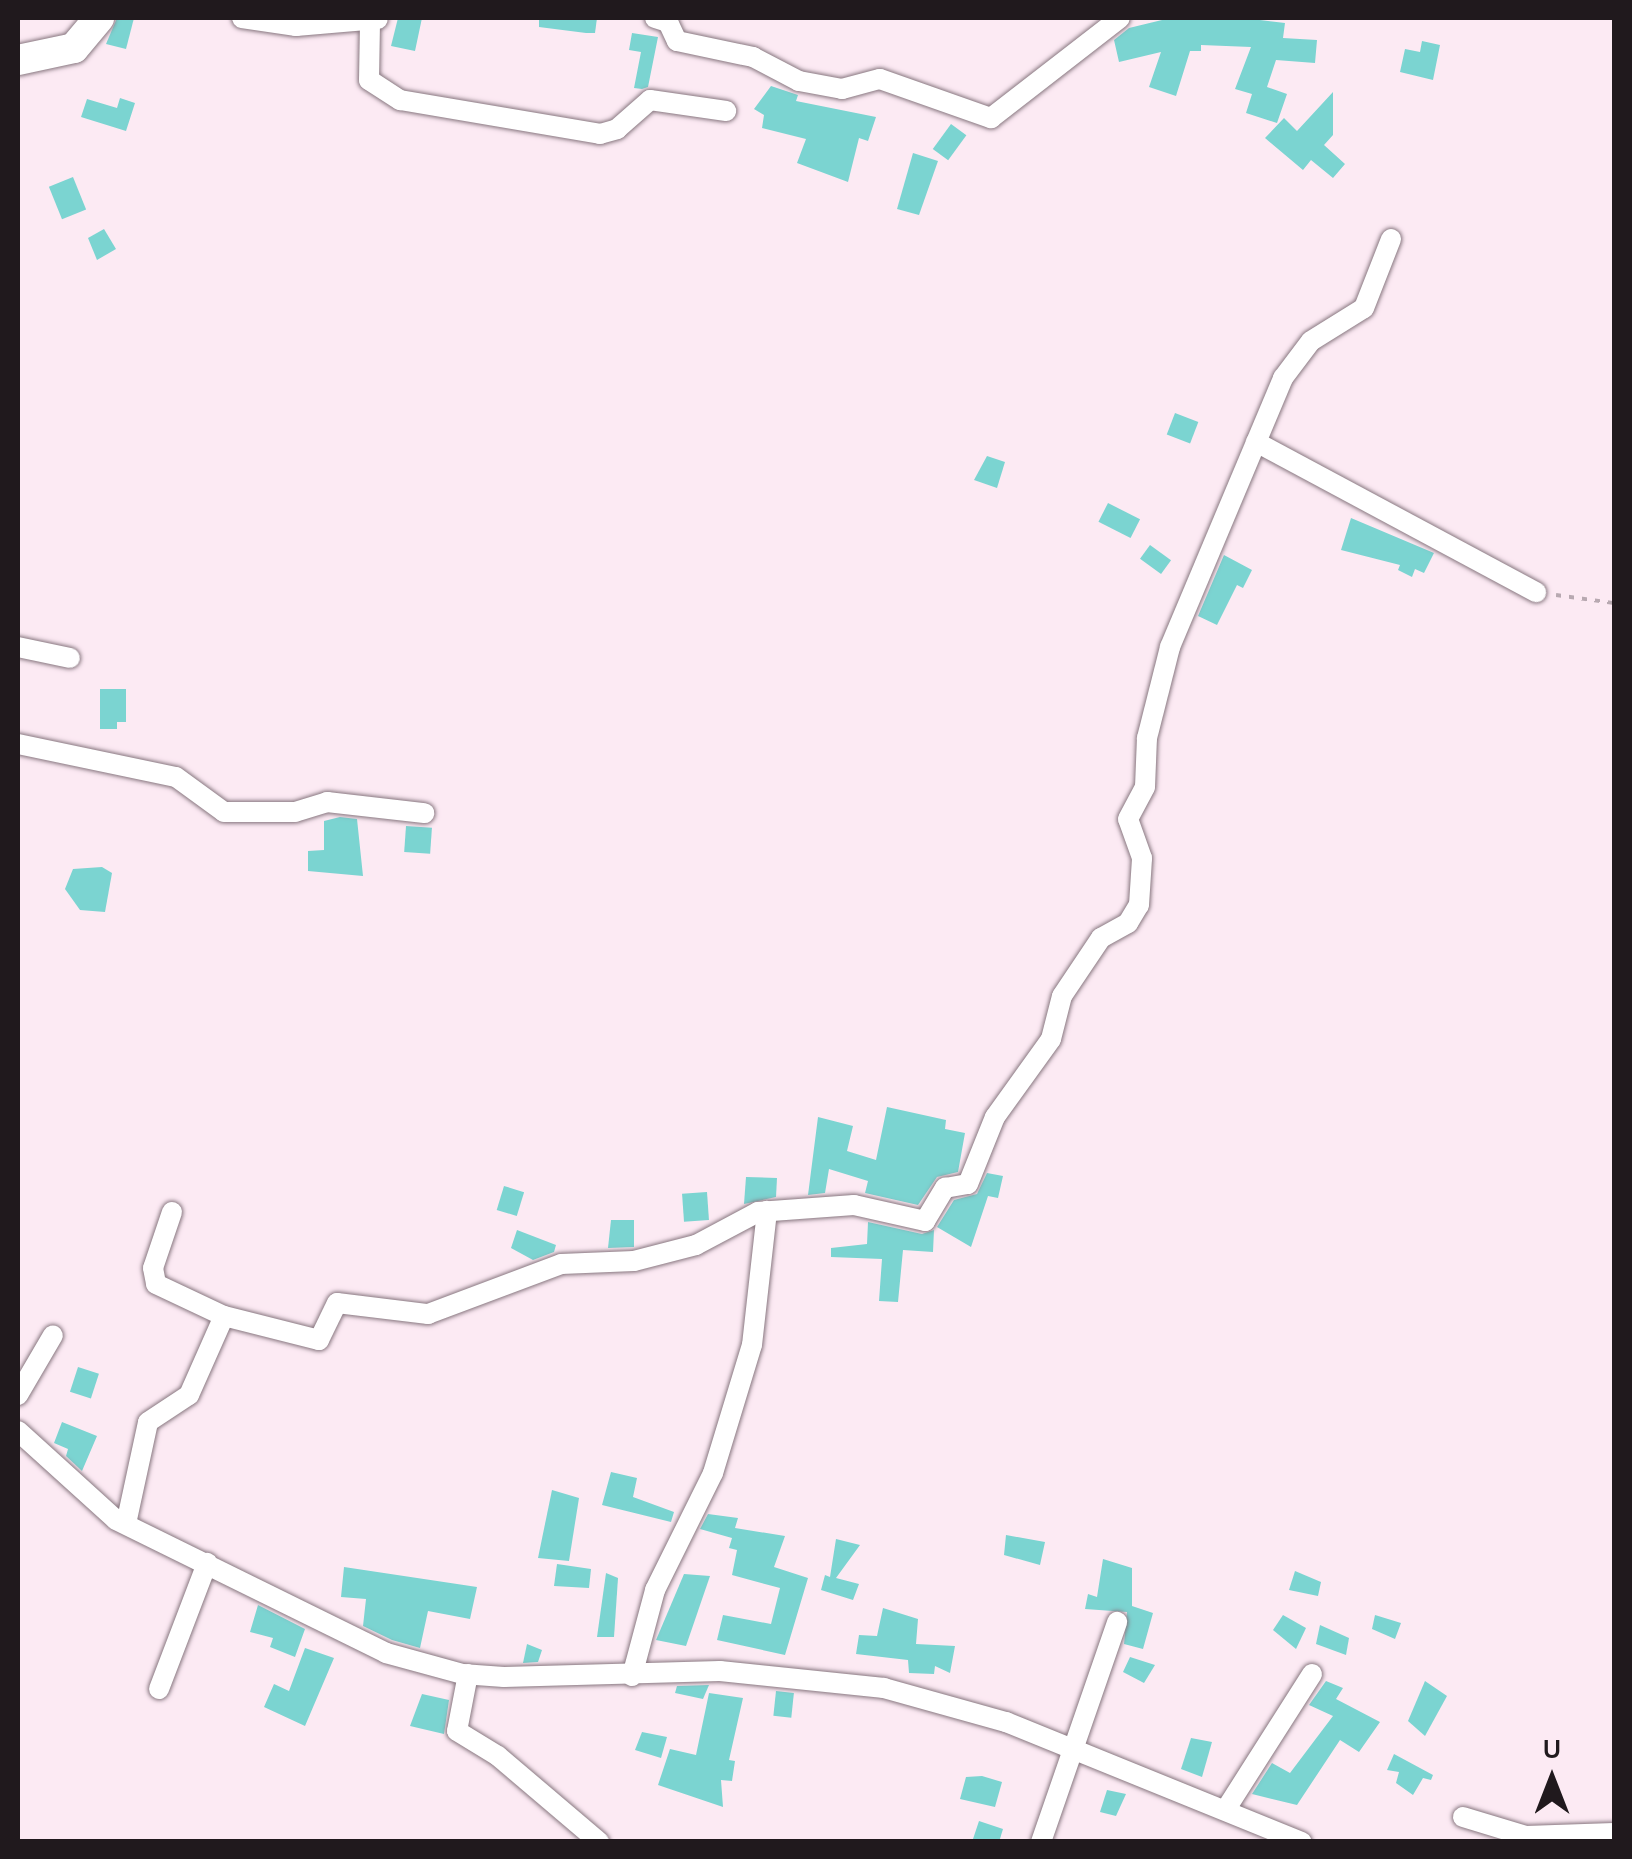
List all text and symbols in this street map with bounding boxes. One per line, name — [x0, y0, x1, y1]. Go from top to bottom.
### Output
north arrow — [1502, 1729, 1602, 1829]
text: U — [1542, 1732, 1562, 1765]

